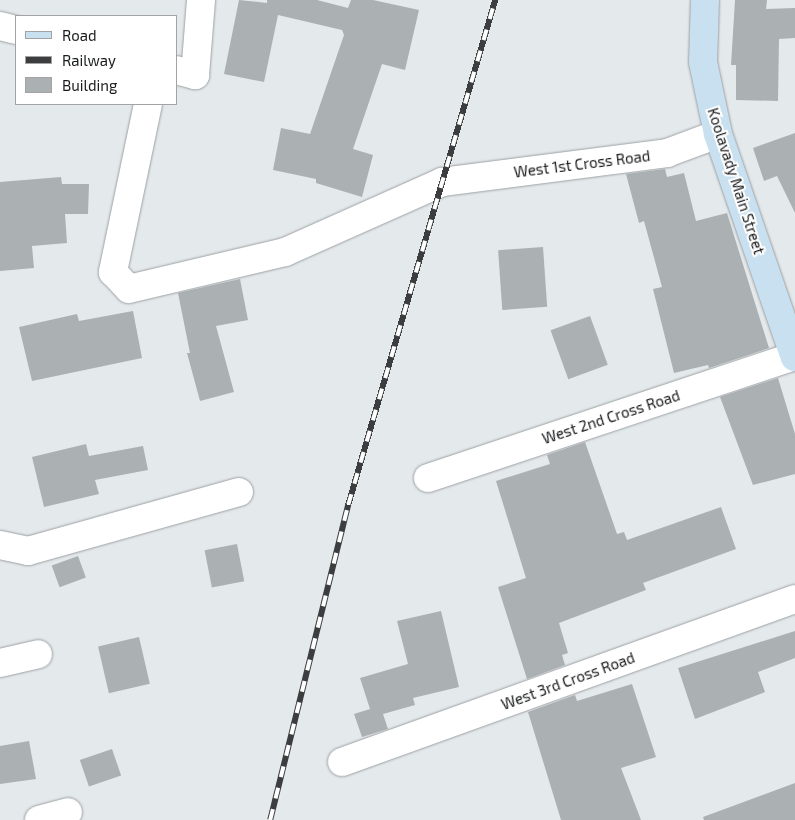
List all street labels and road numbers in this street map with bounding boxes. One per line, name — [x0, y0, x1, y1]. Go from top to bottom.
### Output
street label: Koolavady Main Street — [704, 105, 768, 257]
street label: West 1st Cross Road — [513, 147, 651, 181]
street label: West 2nd Cross Road — [540, 386, 682, 448]
street label: West 3rd Cross Road — [499, 648, 637, 714]

